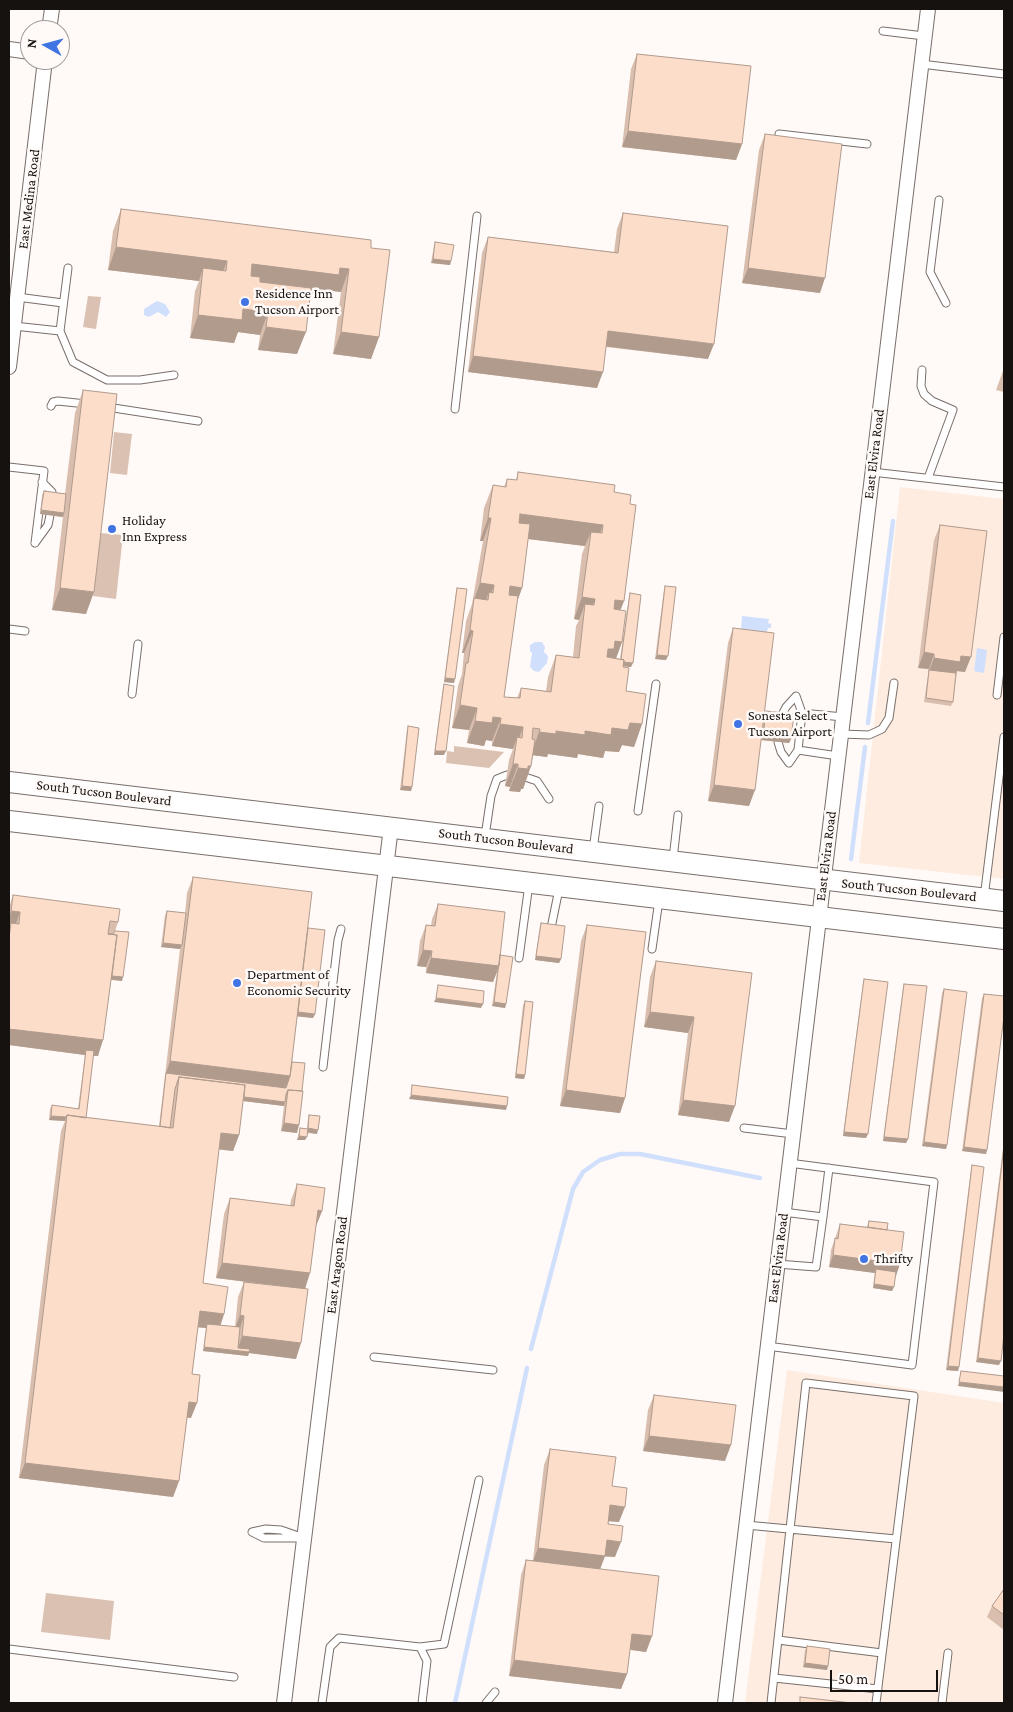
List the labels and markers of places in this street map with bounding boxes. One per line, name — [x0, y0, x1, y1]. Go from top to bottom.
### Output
place label: Residence Inn Tucson Airport — [255, 286, 339, 318]
marker: Residence Inn Tucson Airport — [239, 296, 251, 308]
place label: Holiday Inn Express — [122, 513, 187, 546]
marker: Holiday Inn Express — [106, 523, 118, 535]
place label: Sonesta Select Tucson Airport — [748, 708, 832, 740]
marker: Sonesta Select Tucson Airport — [732, 718, 744, 730]
place label: Department of Economic Security — [247, 967, 351, 1000]
marker: Department of Economic Security — [231, 977, 243, 989]
place label: Thrifty — [874, 1251, 913, 1267]
marker: Thrifty — [858, 1253, 870, 1265]

